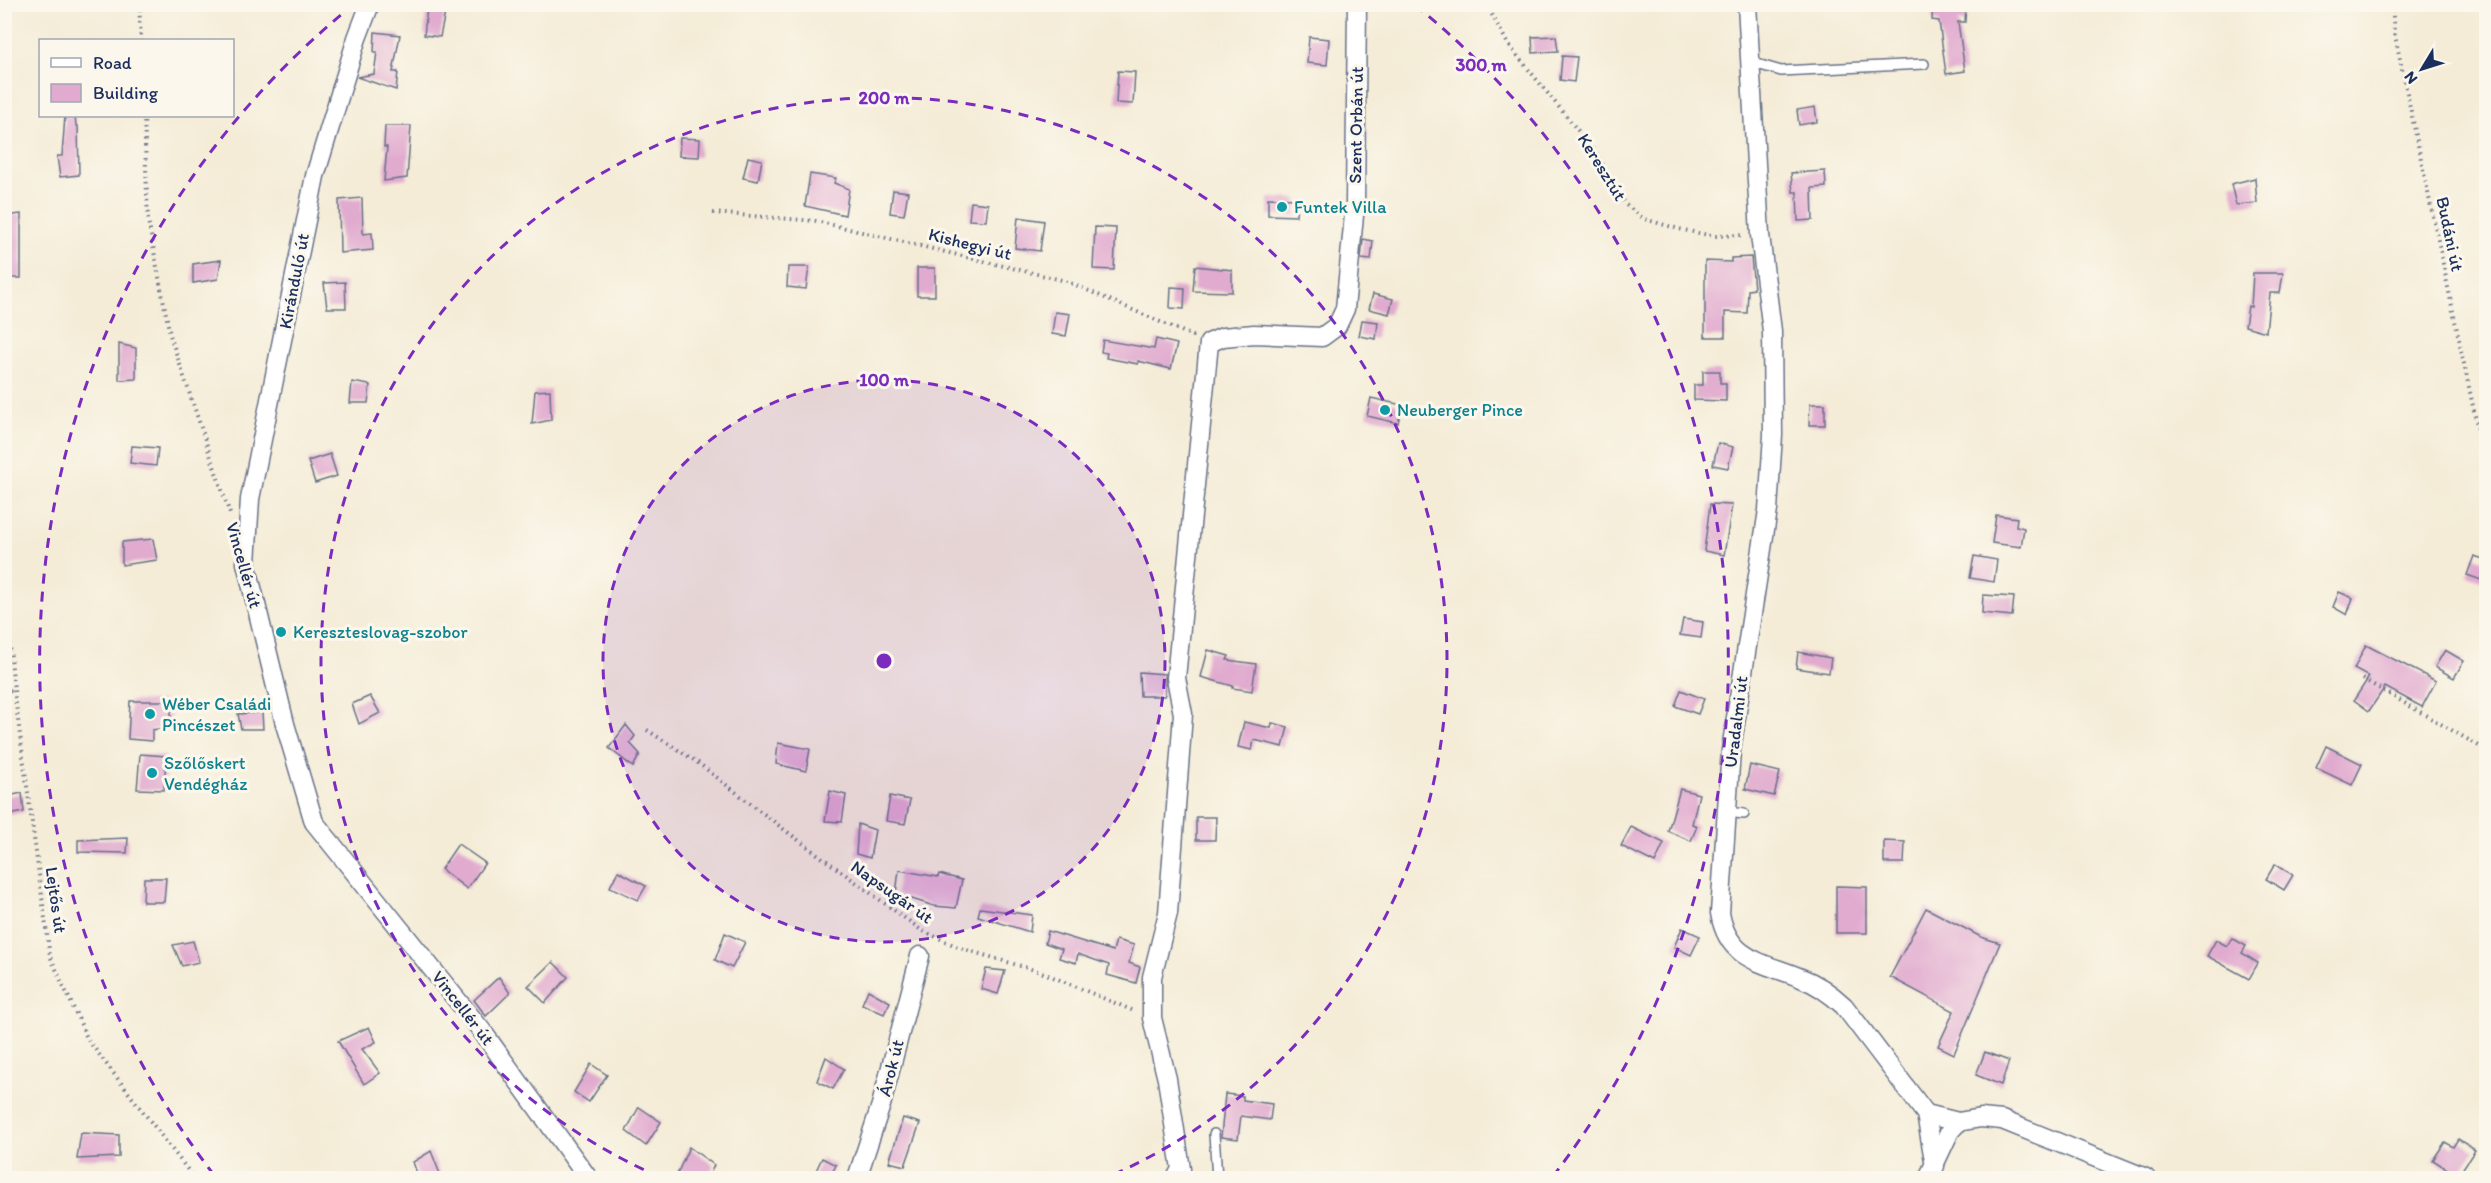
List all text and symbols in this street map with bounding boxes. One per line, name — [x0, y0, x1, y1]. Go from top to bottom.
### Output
legend — [39, 39, 234, 117]
north arrow — [2392, 39, 2452, 99]
text: Road — [93, 52, 132, 74]
text: 300 m — [1455, 54, 1507, 76]
street label: Szent Orbán út — [1344, 66, 1368, 184]
text: N — [2400, 68, 2421, 88]
text: Building — [93, 82, 159, 104]
text: 200 m — [859, 87, 910, 109]
street label: Keresztút — [1573, 129, 1631, 205]
street label: Budáni út — [2431, 195, 2469, 274]
place label: Funtek Villa — [1294, 196, 1387, 218]
marker: Funtek Villa — [1275, 200, 1289, 214]
street label: Kishegyi út — [926, 223, 1014, 265]
street label: Kiránduló út — [274, 231, 314, 331]
text: 100 m — [859, 369, 910, 391]
place label: Neuberger Pince — [1397, 399, 1523, 421]
marker: Neuberger Pince — [1378, 403, 1392, 417]
street label: Vincellér út — [221, 519, 267, 611]
place label: Kereszteslovag-szobor — [293, 621, 469, 643]
marker: Kereszteslovag-szobor — [274, 625, 288, 639]
centre of rings — [874, 651, 894, 671]
street label: Uradalmi út — [1719, 674, 1753, 769]
place label: Wéber Családi Pincészet — [162, 693, 271, 736]
marker: Wéber Családi Pincészet — [143, 707, 157, 721]
place label: Szőlőskert Vendégház — [164, 752, 247, 795]
marker: Szőlőskert Vendégház — [145, 766, 159, 780]
street label: Napsugár út — [847, 856, 938, 929]
street label: Lejtős út — [40, 865, 72, 935]
street label: Vincellér út — [427, 966, 499, 1050]
street label: Árok út — [873, 1037, 909, 1099]

